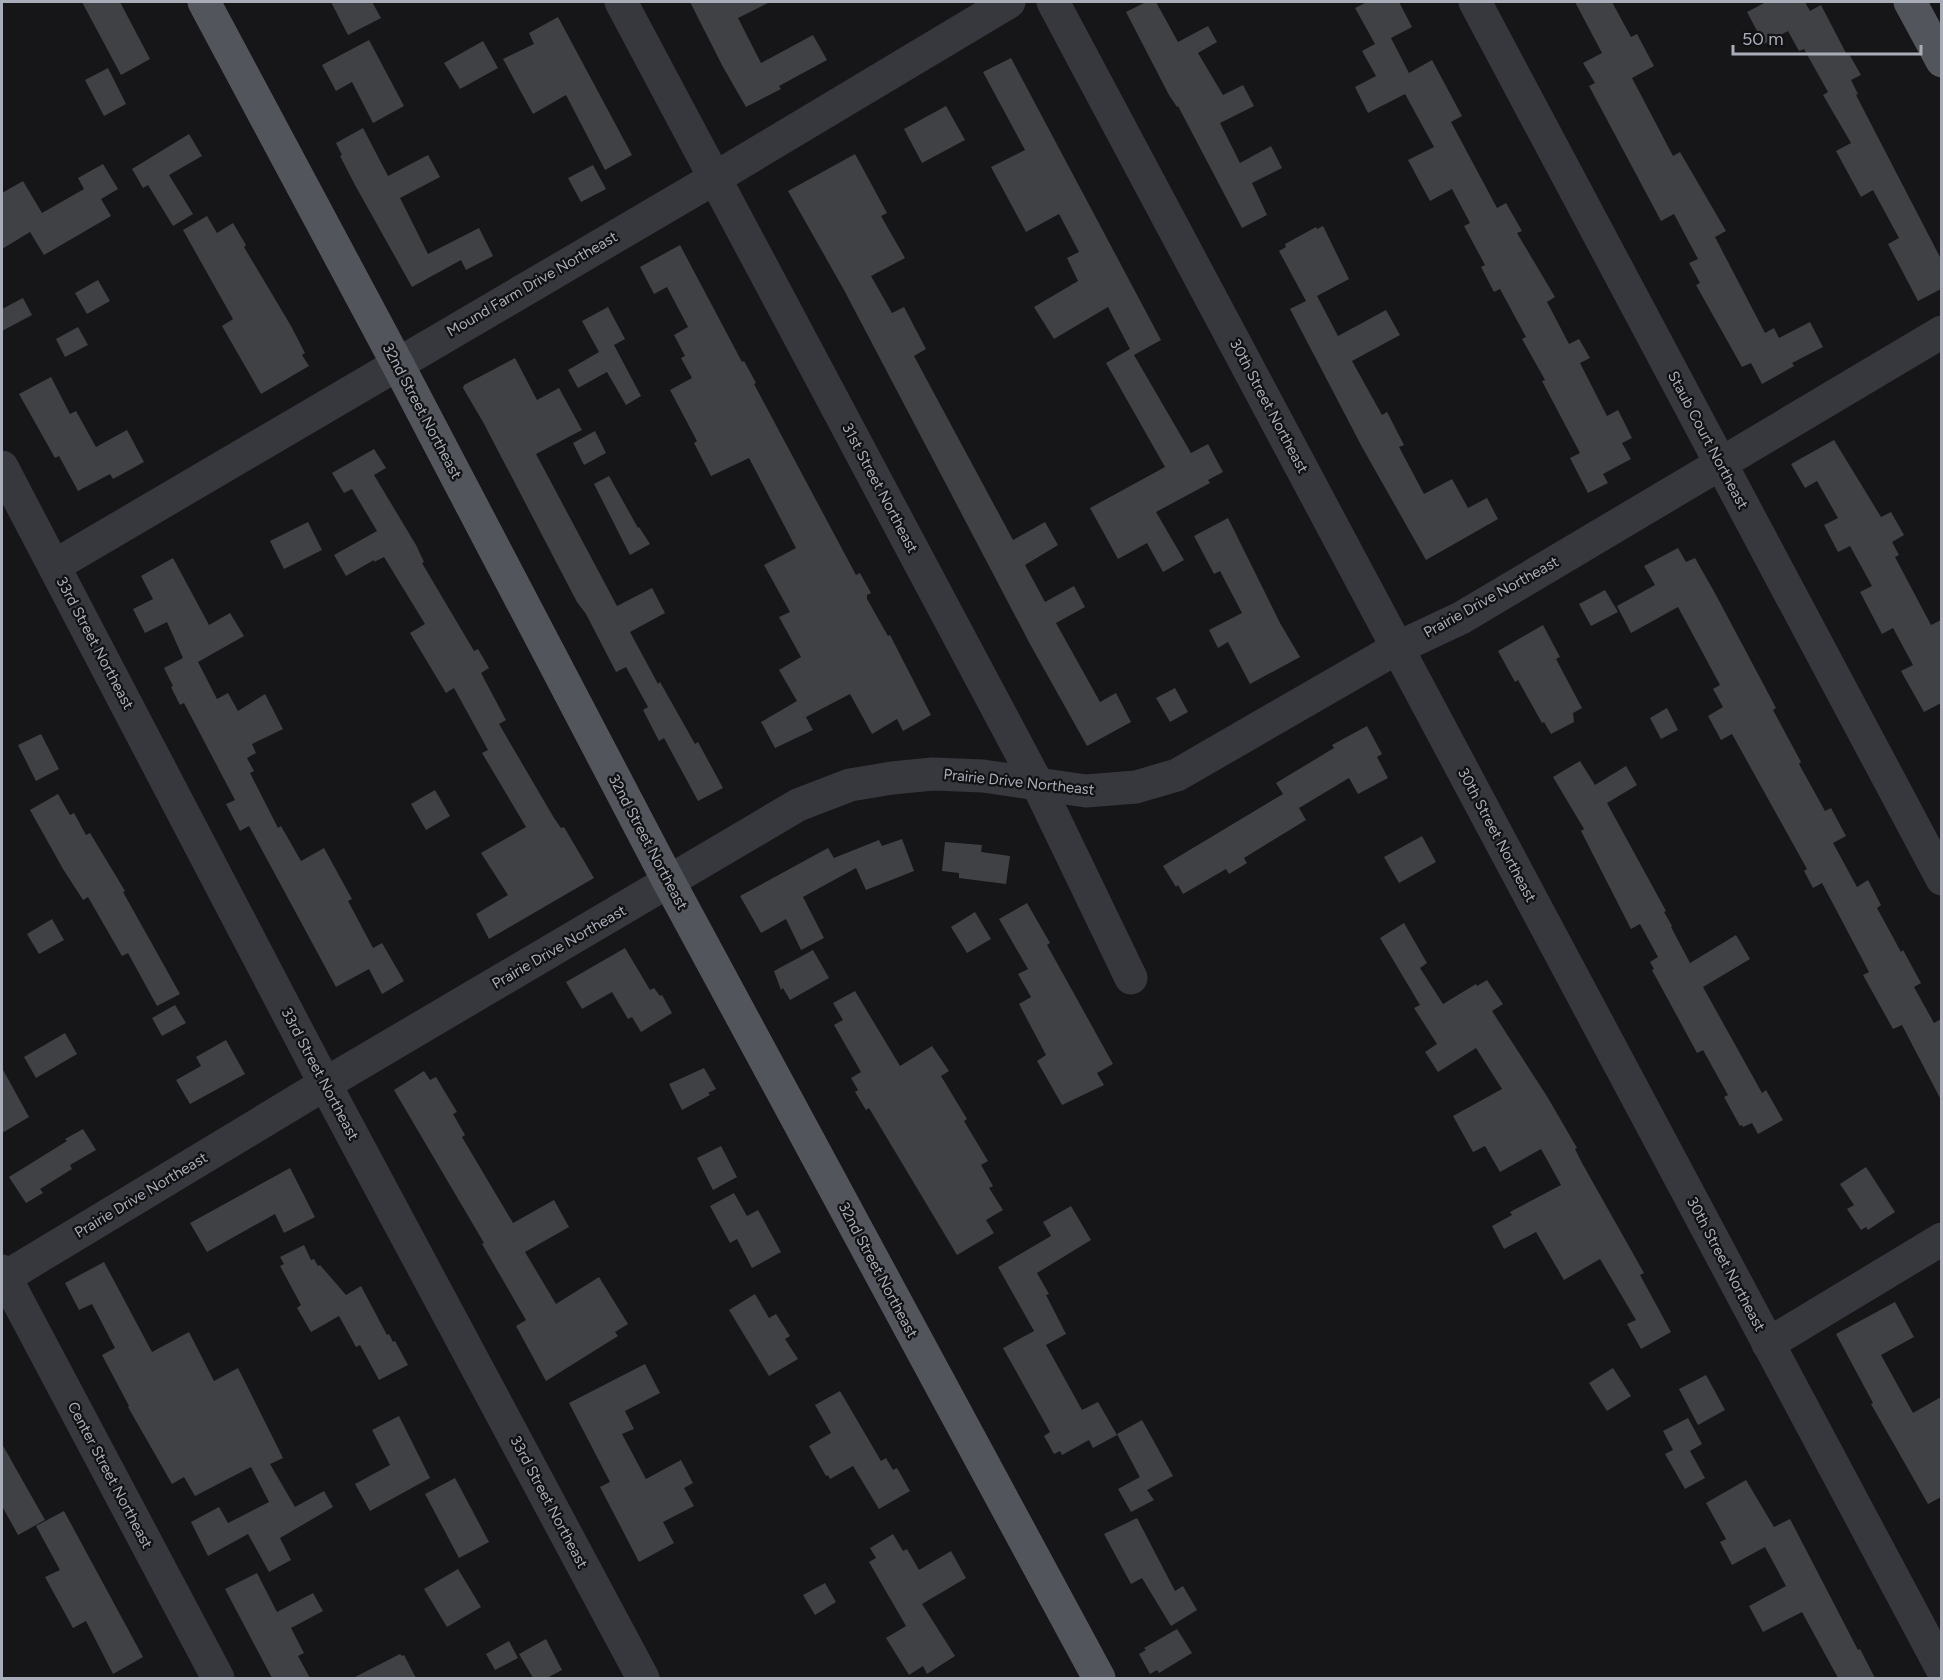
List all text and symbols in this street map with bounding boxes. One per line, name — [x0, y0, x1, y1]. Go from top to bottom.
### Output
scale bar — [1733, 18, 1920, 56]
text: 50 m — [1742, 28, 1784, 50]
street label: Mound Farm Drive Northeast — [443, 227, 621, 340]
street label: 30th Street Northeast — [1226, 336, 1312, 476]
street label: 32nd Street Northeast — [379, 340, 466, 482]
street label: Staub Court Northeast — [1664, 368, 1752, 512]
street label: 31st Street Northeast — [838, 420, 922, 556]
street label: Prairie Drive Northeast — [1420, 552, 1562, 642]
street label: 33rd Street Northeast — [52, 574, 138, 713]
street label: Prairie Drive Northeast — [943, 765, 1096, 799]
street label: 30th Street Northeast — [1454, 765, 1540, 905]
street label: 32nd Street Northeast — [605, 771, 692, 913]
street label: Prairie Drive Northeast — [489, 901, 629, 993]
street label: 33rd Street Northeast — [277, 1005, 363, 1144]
street label: Prairie Drive Northeast — [71, 1148, 211, 1242]
street label: 30th Street Northeast — [1683, 1194, 1769, 1334]
street label: 32nd Street Northeast — [835, 1199, 922, 1341]
street label: Center Street Northeast — [64, 1399, 157, 1552]
street label: 33rd Street Northeast — [506, 1433, 592, 1572]

